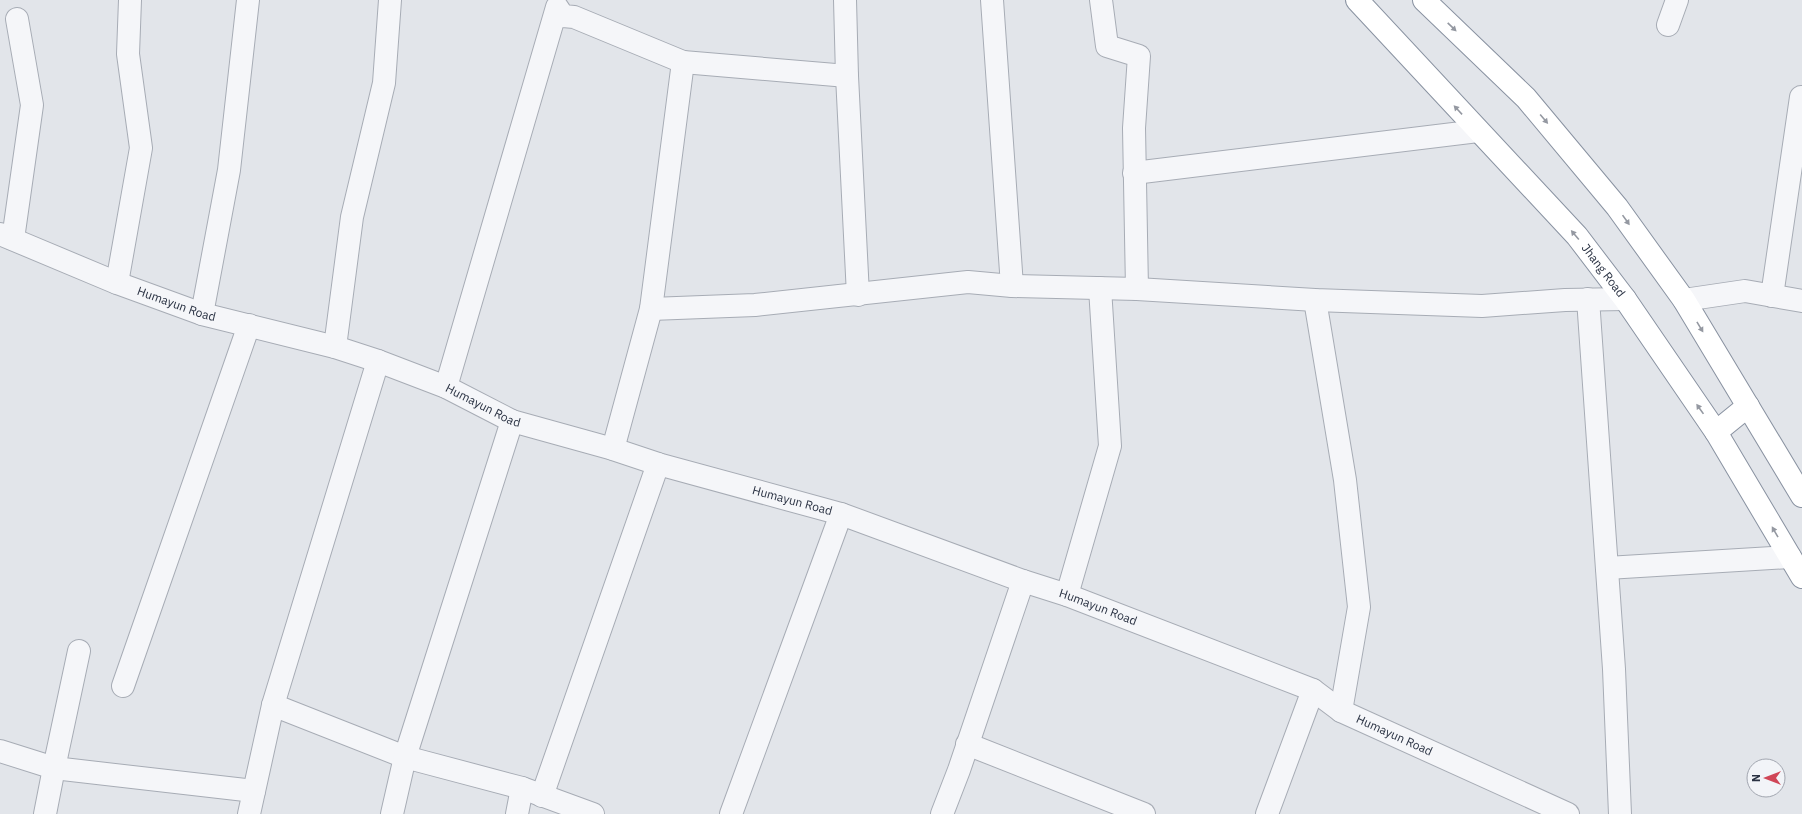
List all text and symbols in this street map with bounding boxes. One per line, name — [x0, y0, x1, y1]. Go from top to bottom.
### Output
one-way arrow — [1447, 22, 1457, 32]
one-way arrow — [1454, 105, 1463, 114]
one-way arrow — [1539, 114, 1548, 125]
one-way arrow — [1622, 214, 1631, 225]
one-way arrow — [1571, 230, 1580, 240]
street label: Jhang Road — [1579, 241, 1629, 300]
street label: Humayun Road — [135, 283, 217, 324]
one-way arrow — [1696, 322, 1704, 332]
street label: Humayun Road — [443, 380, 522, 430]
one-way arrow — [1696, 403, 1704, 414]
street label: Humayun Road — [751, 482, 834, 518]
one-way arrow — [1771, 527, 1779, 537]
street label: Humayun Road — [1057, 585, 1139, 628]
street label: Humayun Road — [1354, 711, 1435, 759]
north arrow — [1746, 758, 1786, 798]
text: N — [1749, 774, 1763, 782]

